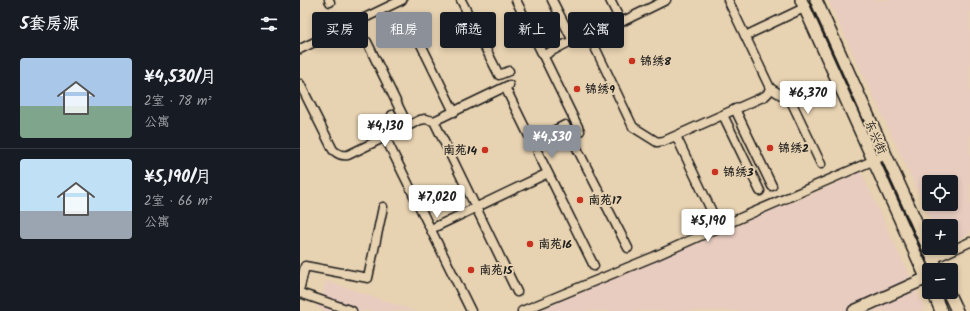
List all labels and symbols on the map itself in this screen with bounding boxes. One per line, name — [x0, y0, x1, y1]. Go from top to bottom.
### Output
place label: 锦绣8 — [640, 52, 672, 71]
marker: 锦绣8 — [627, 56, 637, 66]
place label: 锦绣9 — [585, 80, 615, 99]
pin: ¥6,370 — [775, 81, 841, 115]
marker: 锦绣9 — [572, 84, 582, 94]
pin: ¥4,130 — [352, 114, 418, 148]
street label: 东兴街 — [860, 117, 892, 158]
pin: ¥4,530 — [519, 125, 585, 159]
place label: 锦绣2 — [778, 139, 809, 158]
place label: 南苑14 — [443, 141, 477, 160]
marker: 锦绣2 — [765, 143, 775, 153]
marker: 南苑14 — [480, 145, 490, 155]
place label: 锦绣3 — [723, 163, 754, 182]
marker: 锦绣3 — [710, 167, 720, 177]
pin: ¥7,020 — [404, 185, 470, 219]
place label: 南苑17 — [588, 191, 622, 210]
marker: 南苑17 — [575, 195, 585, 205]
pin: ¥5,190 — [675, 209, 741, 243]
place label: 南苑16 — [538, 235, 573, 254]
marker: 南苑16 — [525, 239, 535, 249]
place label: 南苑15 — [479, 261, 514, 280]
marker: 南苑15 — [466, 265, 476, 275]

